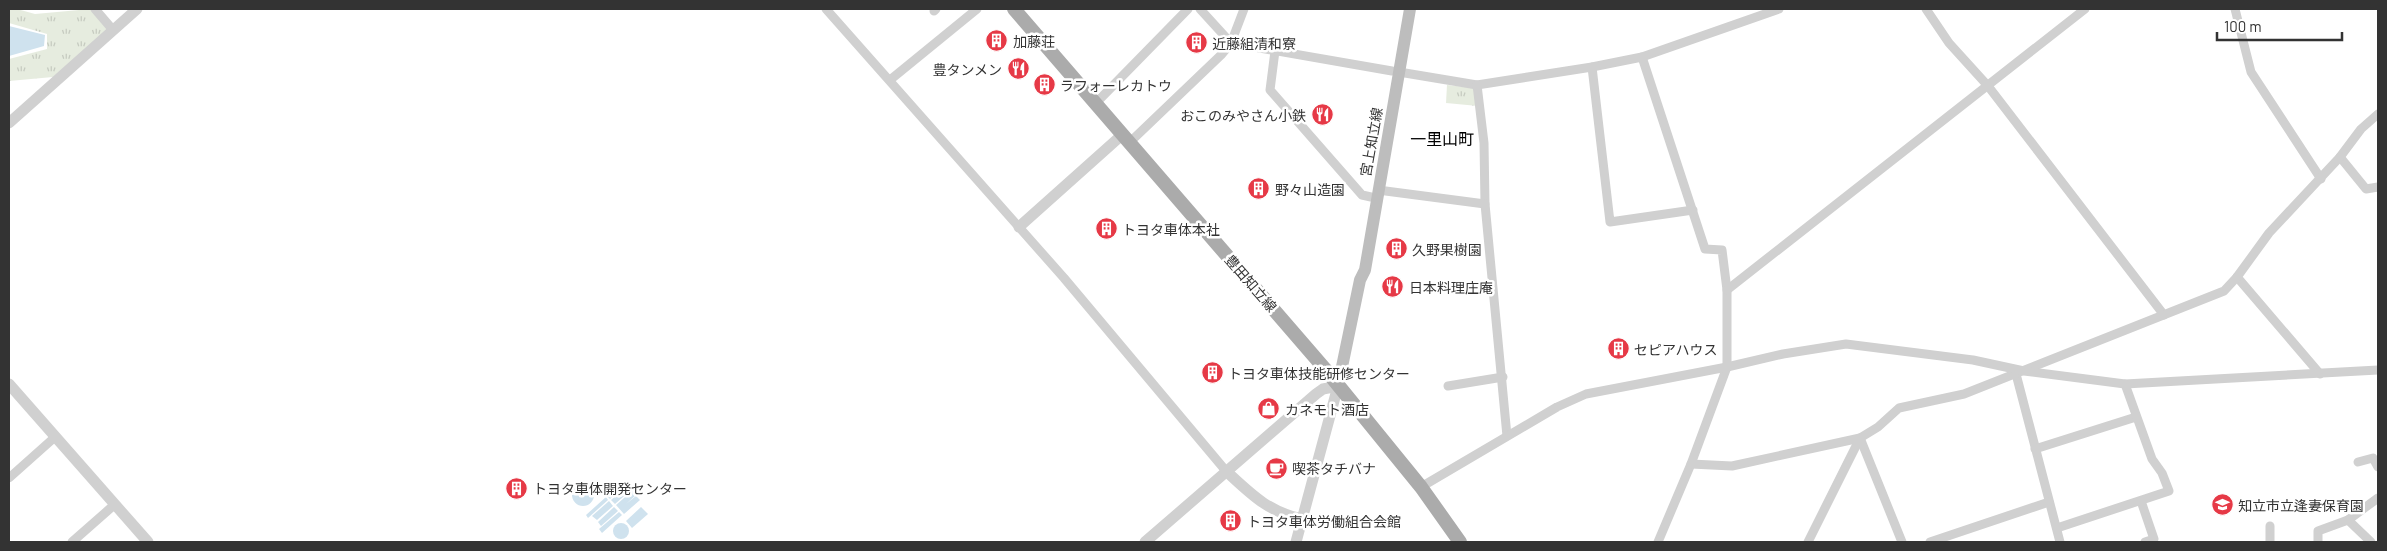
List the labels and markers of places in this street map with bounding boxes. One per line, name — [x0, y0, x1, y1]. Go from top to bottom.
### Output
building icon: 加藤荘 — [985, 29, 1009, 53]
building icon: 近藤組清和寮 — [1184, 31, 1208, 55]
place label: 加藤荘 — [1013, 33, 1055, 50]
place label: 近藤組清和寮 — [1212, 35, 1296, 52]
restaurant icon: 豊タンメン — [1006, 57, 1030, 81]
place label: 豊タンメン — [932, 61, 1002, 78]
building icon: ラフォーレカトウ — [1032, 73, 1056, 97]
place label: ラフォーレカトウ — [1060, 77, 1172, 94]
restaurant icon: おこのみやさん小鉄 — [1310, 103, 1334, 127]
place label: おこのみやさん小鉄 — [1180, 107, 1306, 124]
building icon: 野々山造園 — [1247, 177, 1271, 201]
place label: 野々山造園 — [1275, 181, 1345, 198]
building icon: トヨタ車体本社 — [1094, 217, 1118, 241]
place label: トヨタ車体本社 — [1122, 221, 1220, 238]
building icon: 久野果樹園 — [1384, 237, 1408, 261]
place label: 久野果樹園 — [1412, 241, 1482, 258]
restaurant icon: 日本料理庄庵 — [1381, 275, 1405, 299]
place label: 日本料理庄庵 — [1409, 279, 1493, 296]
building icon: セピアハウス — [1606, 337, 1630, 361]
place label: セピアハウス — [1634, 341, 1717, 358]
building icon: トヨタ車体技能研修センター — [1200, 361, 1224, 385]
place label: トヨタ車体技能研修センター — [1228, 365, 1410, 382]
shop icon: カネモト酒店 — [1257, 397, 1281, 421]
place label: カネモト酒店 — [1285, 401, 1369, 418]
cafe icon: 喫茶タチバナ — [1264, 456, 1288, 480]
place label: 喫茶タチバナ — [1292, 460, 1376, 477]
building icon: トヨタ車体開発センター — [505, 476, 529, 500]
place label: トヨタ車体開発センター — [533, 480, 687, 497]
school or university icon: 知立市立逢妻保育園 — [2210, 493, 2234, 517]
place label: 知立市立逢妻保育園 — [2238, 497, 2364, 514]
building icon: トヨタ車体労働組合会館 — [1219, 509, 1243, 533]
place label: トヨタ車体労働組合会館 — [1247, 513, 1401, 530]

